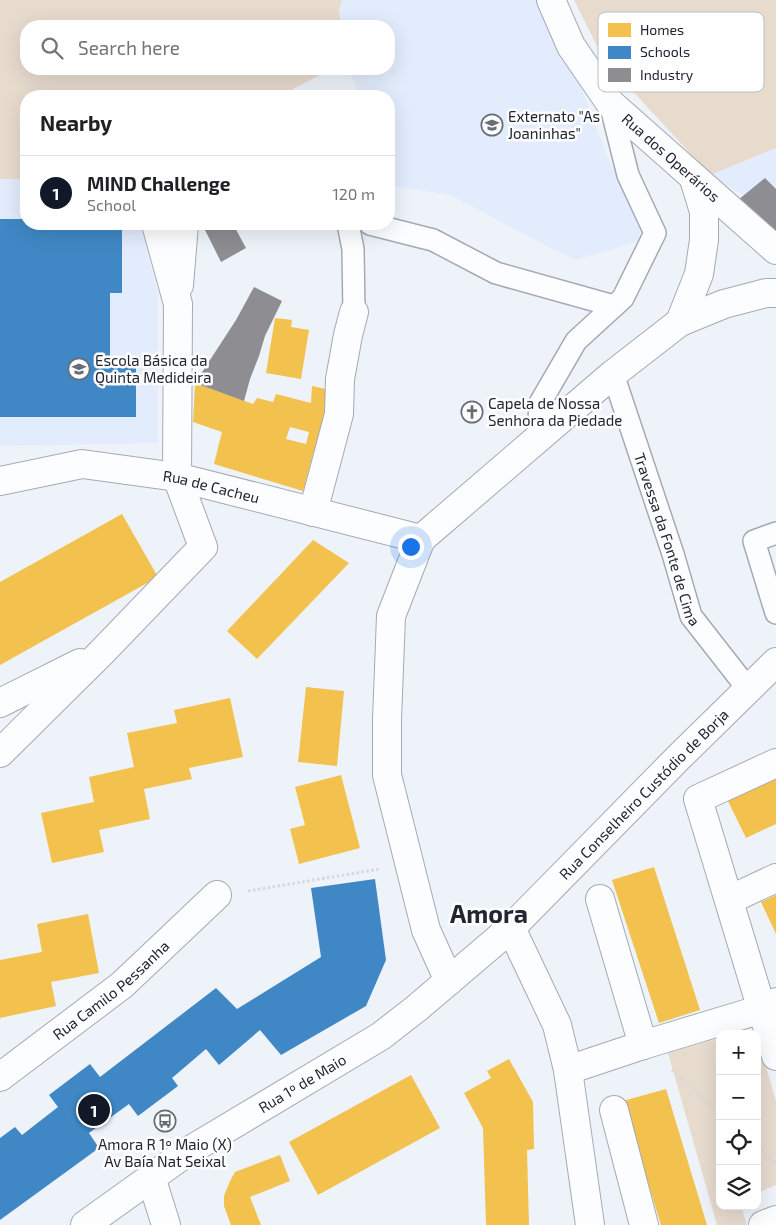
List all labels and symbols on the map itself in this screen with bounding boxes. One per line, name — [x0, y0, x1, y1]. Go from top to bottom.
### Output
legend — [598, 12, 764, 92]
text: Homes — [640, 21, 684, 38]
text: Schools — [640, 43, 690, 60]
text: Industry — [640, 66, 694, 83]
place label: Externato "As Joaninhas" — [508, 107, 600, 142]
street label: Rua dos Operários — [619, 109, 724, 205]
school or university icon: Externato "As Joaninhas" — [480, 113, 504, 137]
place label: Escola Básica da Quinta Medideira — [95, 351, 211, 387]
school or university icon: Escola Básica da Quinta Medideira — [67, 357, 91, 381]
place label: Capela de Nossa Senhora da Piedade — [488, 394, 622, 429]
church icon: Capela de Nossa Senhora da Piedade — [460, 400, 484, 424]
street label: Travessa da Fonte de Cima — [631, 451, 704, 629]
street label: Rua de Cacheu — [162, 466, 261, 507]
your location — [398, 534, 424, 560]
street label: Rua Conselheiro Custódio de Borja — [555, 705, 732, 883]
district label: Amora — [450, 898, 528, 928]
street label: Rua Camilo Pessanha — [49, 937, 172, 1043]
street label: Rua 1º de Maio — [255, 1050, 349, 1116]
pin: 1 — [78, 1091, 110, 1129]
bus stop icon: Amora R 1º Maio (X) Av Baía Nat Seixal — [153, 1109, 177, 1133]
place label: Amora R 1º Maio (X) Av Baía Nat Seixal — [98, 1135, 232, 1170]

